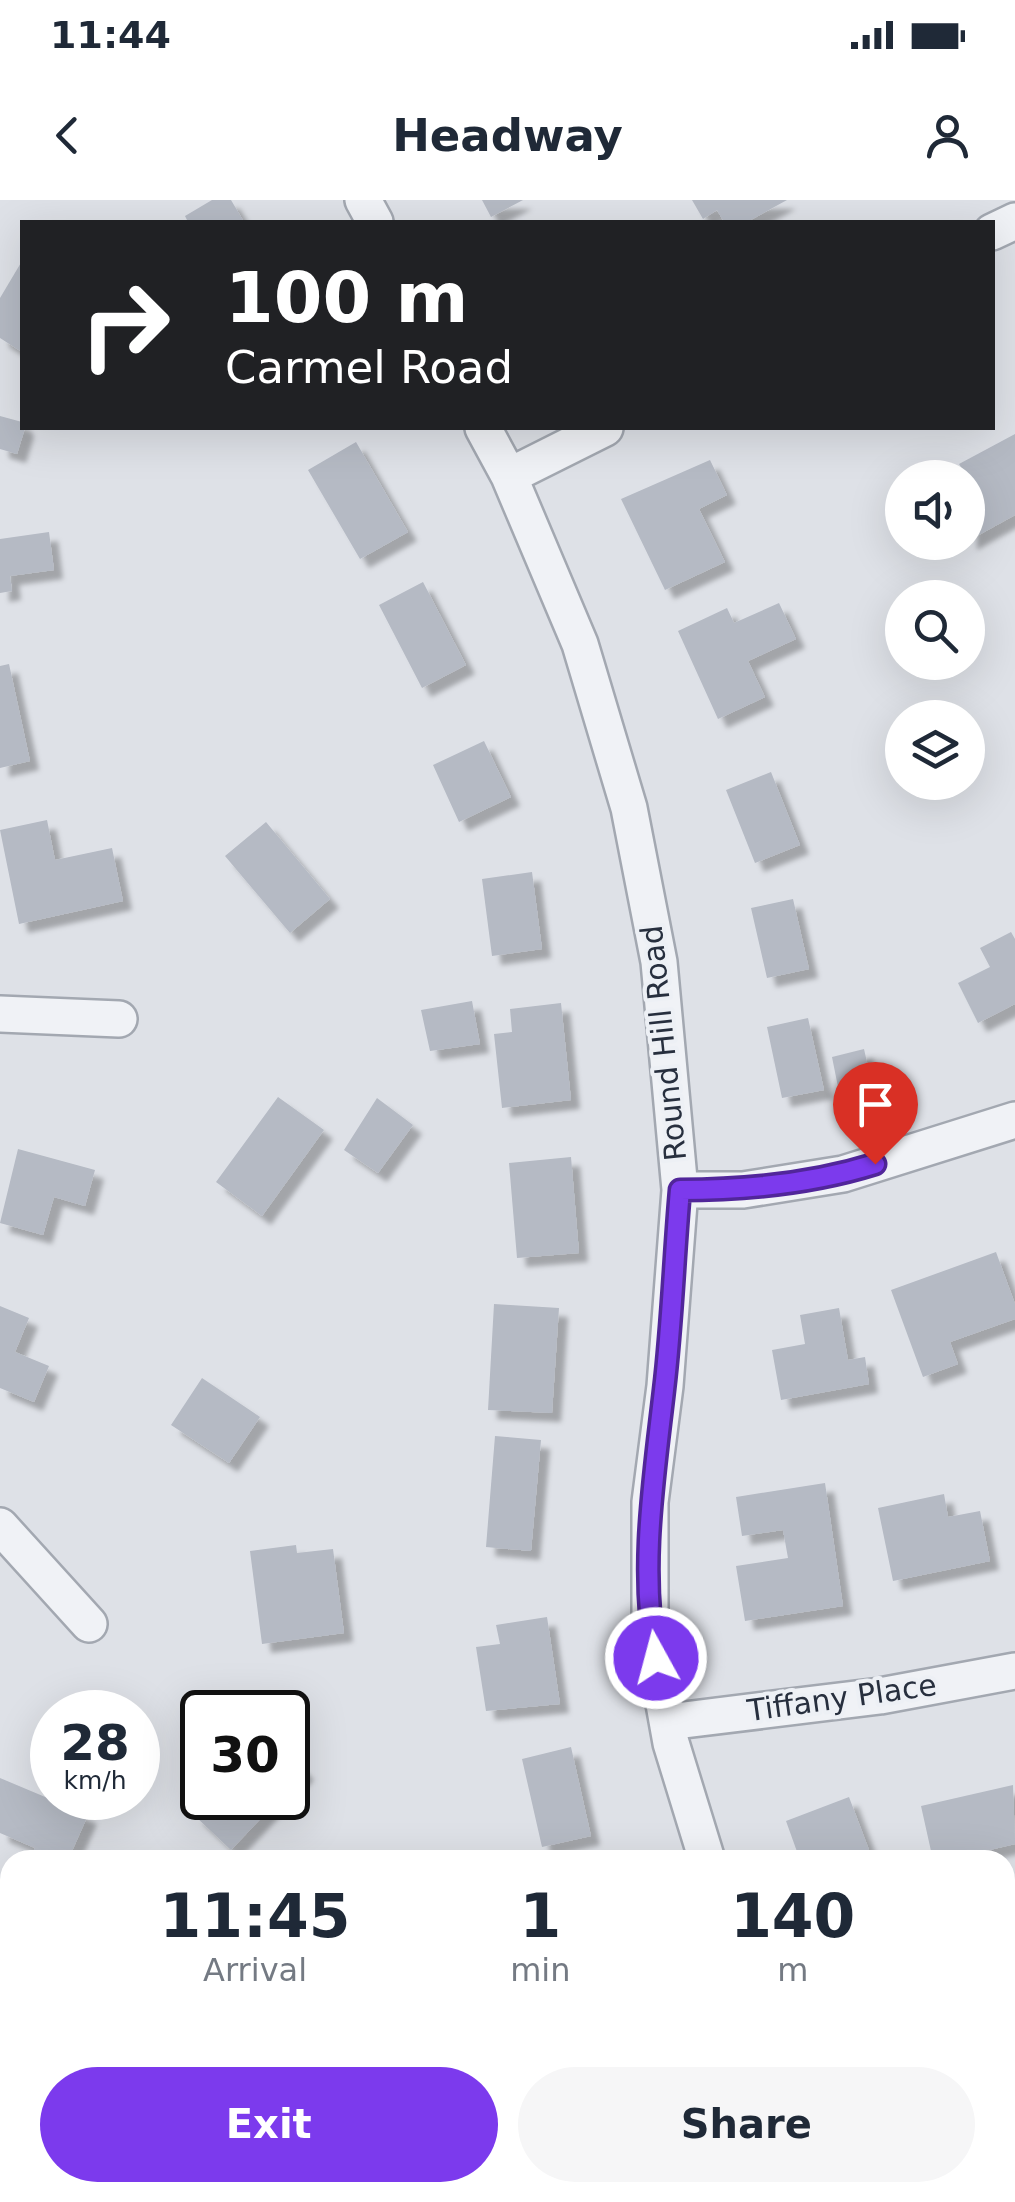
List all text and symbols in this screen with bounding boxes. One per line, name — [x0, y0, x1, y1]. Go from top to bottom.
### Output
text: 11:44 — [50, 13, 171, 57]
icon: back — [40, 108, 95, 163]
icon: person — [920, 108, 975, 163]
text: Headway — [392, 109, 623, 162]
text: 100 m — [225, 257, 468, 339]
icon: right — [60, 260, 190, 390]
text: Carmel Road — [225, 341, 513, 394]
map controls — [885, 460, 985, 800]
button: sound — [885, 460, 985, 560]
button: search — [885, 580, 985, 680]
button: layers — [885, 700, 985, 800]
street label: Round Hill Road — [634, 923, 693, 1163]
pin — [833, 1062, 918, 1165]
icon: arrive — [848, 1077, 903, 1132]
position arrow — [604, 1606, 708, 1710]
street label: Tiffany Place — [744, 1667, 939, 1728]
speed limit sign: 30 — [180, 1690, 310, 1820]
text: 28 — [60, 1714, 130, 1772]
text: km/h — [63, 1766, 127, 1795]
text: 11:45 — [160, 1881, 351, 1951]
text: 1 — [519, 1881, 561, 1951]
text: 140 — [730, 1881, 855, 1951]
text: Arrival — [203, 1951, 307, 1989]
text: min — [510, 1951, 571, 1989]
text: m — [777, 1951, 808, 1989]
button: Exit — [40, 2067, 498, 2182]
button: Share — [518, 2067, 975, 2182]

